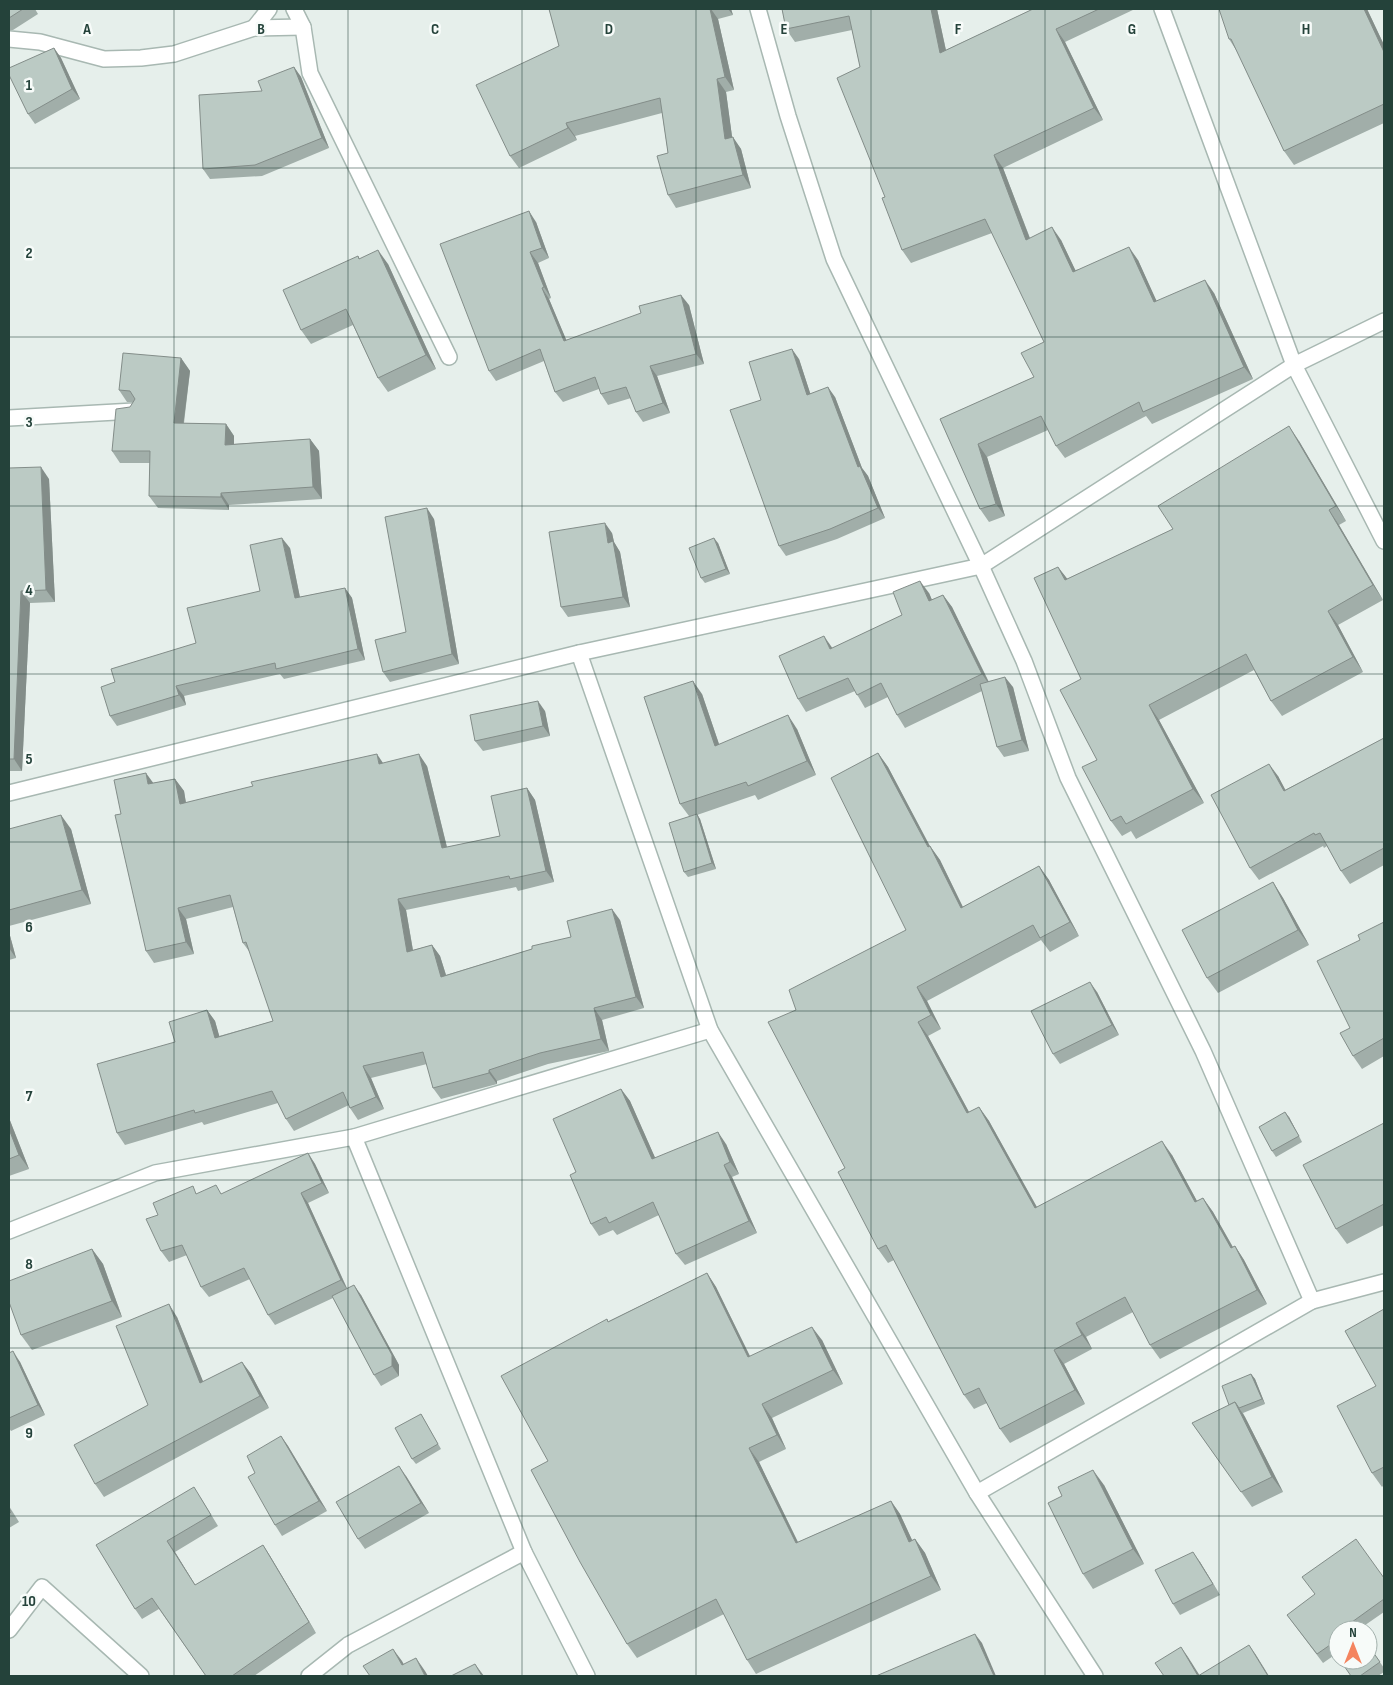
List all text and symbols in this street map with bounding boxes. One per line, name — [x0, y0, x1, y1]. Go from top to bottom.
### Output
text: A — [82, 20, 91, 39]
text: B — [257, 20, 265, 39]
text: C — [431, 20, 439, 39]
text: D — [605, 20, 613, 39]
text: E — [781, 20, 788, 39]
text: F — [955, 20, 962, 39]
text: G — [1128, 20, 1136, 39]
text: H — [1302, 20, 1310, 39]
text: 1 — [26, 76, 33, 95]
text: 2 — [25, 244, 33, 263]
text: 3 — [25, 413, 33, 432]
text: 4 — [25, 581, 33, 600]
text: 5 — [25, 750, 33, 769]
text: 6 — [25, 918, 33, 937]
text: 7 — [26, 1087, 33, 1106]
text: 8 — [25, 1255, 33, 1274]
text: 9 — [25, 1424, 33, 1443]
text: 10 — [22, 1592, 36, 1611]
north arrow — [1328, 1620, 1378, 1670]
text: N — [1349, 1624, 1357, 1641]

